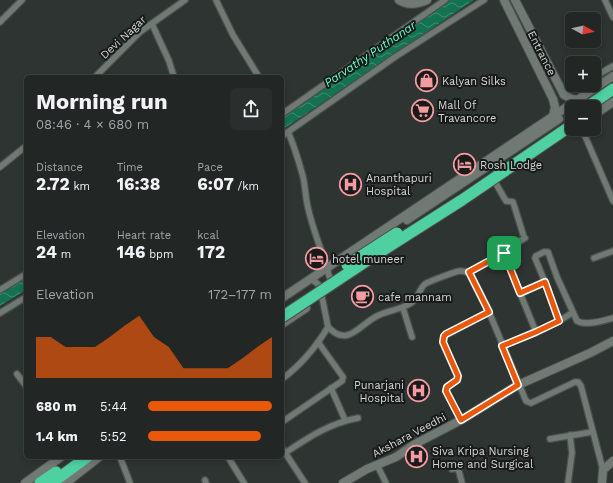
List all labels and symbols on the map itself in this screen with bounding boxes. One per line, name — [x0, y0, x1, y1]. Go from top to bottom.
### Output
north arrow — [565, 12, 601, 48]
street label: Devi Nagar — [98, 13, 149, 62]
water label: Parvathy Puthanar — [322, 17, 420, 90]
street label: Entrance — [525, 29, 558, 78]
shop icon: Kalyan Silks — [414, 68, 440, 94]
place label: Kalyan Silks — [442, 75, 506, 88]
supermarket icon: Mall Of Travancore — [409, 98, 435, 124]
place label: Mall Of Travancore — [438, 99, 496, 125]
hotel icon: Rosh Lodge — [451, 152, 477, 178]
place label: Rosh Lodge — [480, 159, 542, 172]
hospital icon: Ananthapuri Hospital — [338, 171, 364, 197]
place label: Ananthapuri Hospital — [366, 172, 432, 198]
pin — [487, 236, 521, 270]
hotel icon: hotel muneer — [303, 246, 329, 272]
place label: hotel muneer — [332, 253, 405, 266]
cafe icon: cafe mannam — [350, 284, 376, 310]
place label: cafe mannam — [378, 291, 452, 304]
hospital icon: Punarjani Hospital — [406, 378, 432, 404]
place label: Punarjani Hospital — [354, 379, 405, 405]
street label: Akshara Veedhi — [370, 410, 448, 460]
hospital icon: Siva Kripa Nursing Home and Surgical — [404, 444, 430, 470]
place label: Siva Kripa Nursing Home and Surgical — [432, 445, 534, 471]

